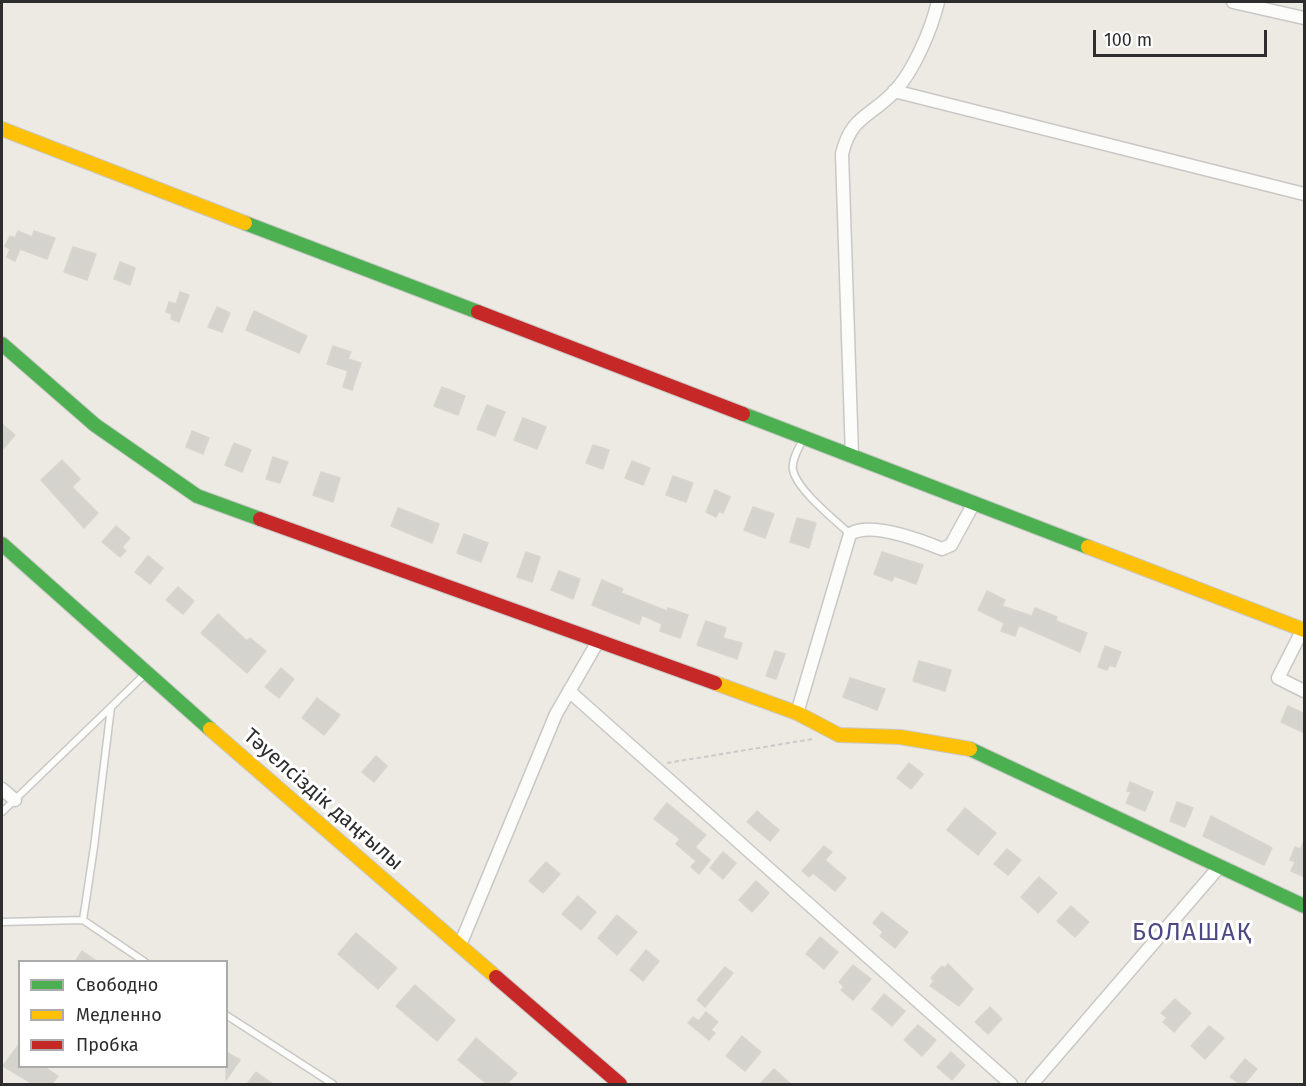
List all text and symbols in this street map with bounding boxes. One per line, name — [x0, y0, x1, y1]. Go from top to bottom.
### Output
scale bar — [1096, 18, 1270, 56]
text: 100 m — [1104, 29, 1152, 51]
street label: Тәуелсіздік даңғылы — [238, 724, 408, 876]
district label: БОЛАШАҚ — [1132, 919, 1252, 947]
legend — [18, 960, 228, 1068]
text: Свободно — [76, 974, 158, 996]
text: Медленно — [76, 1004, 162, 1026]
text: Пробка — [76, 1034, 139, 1056]

